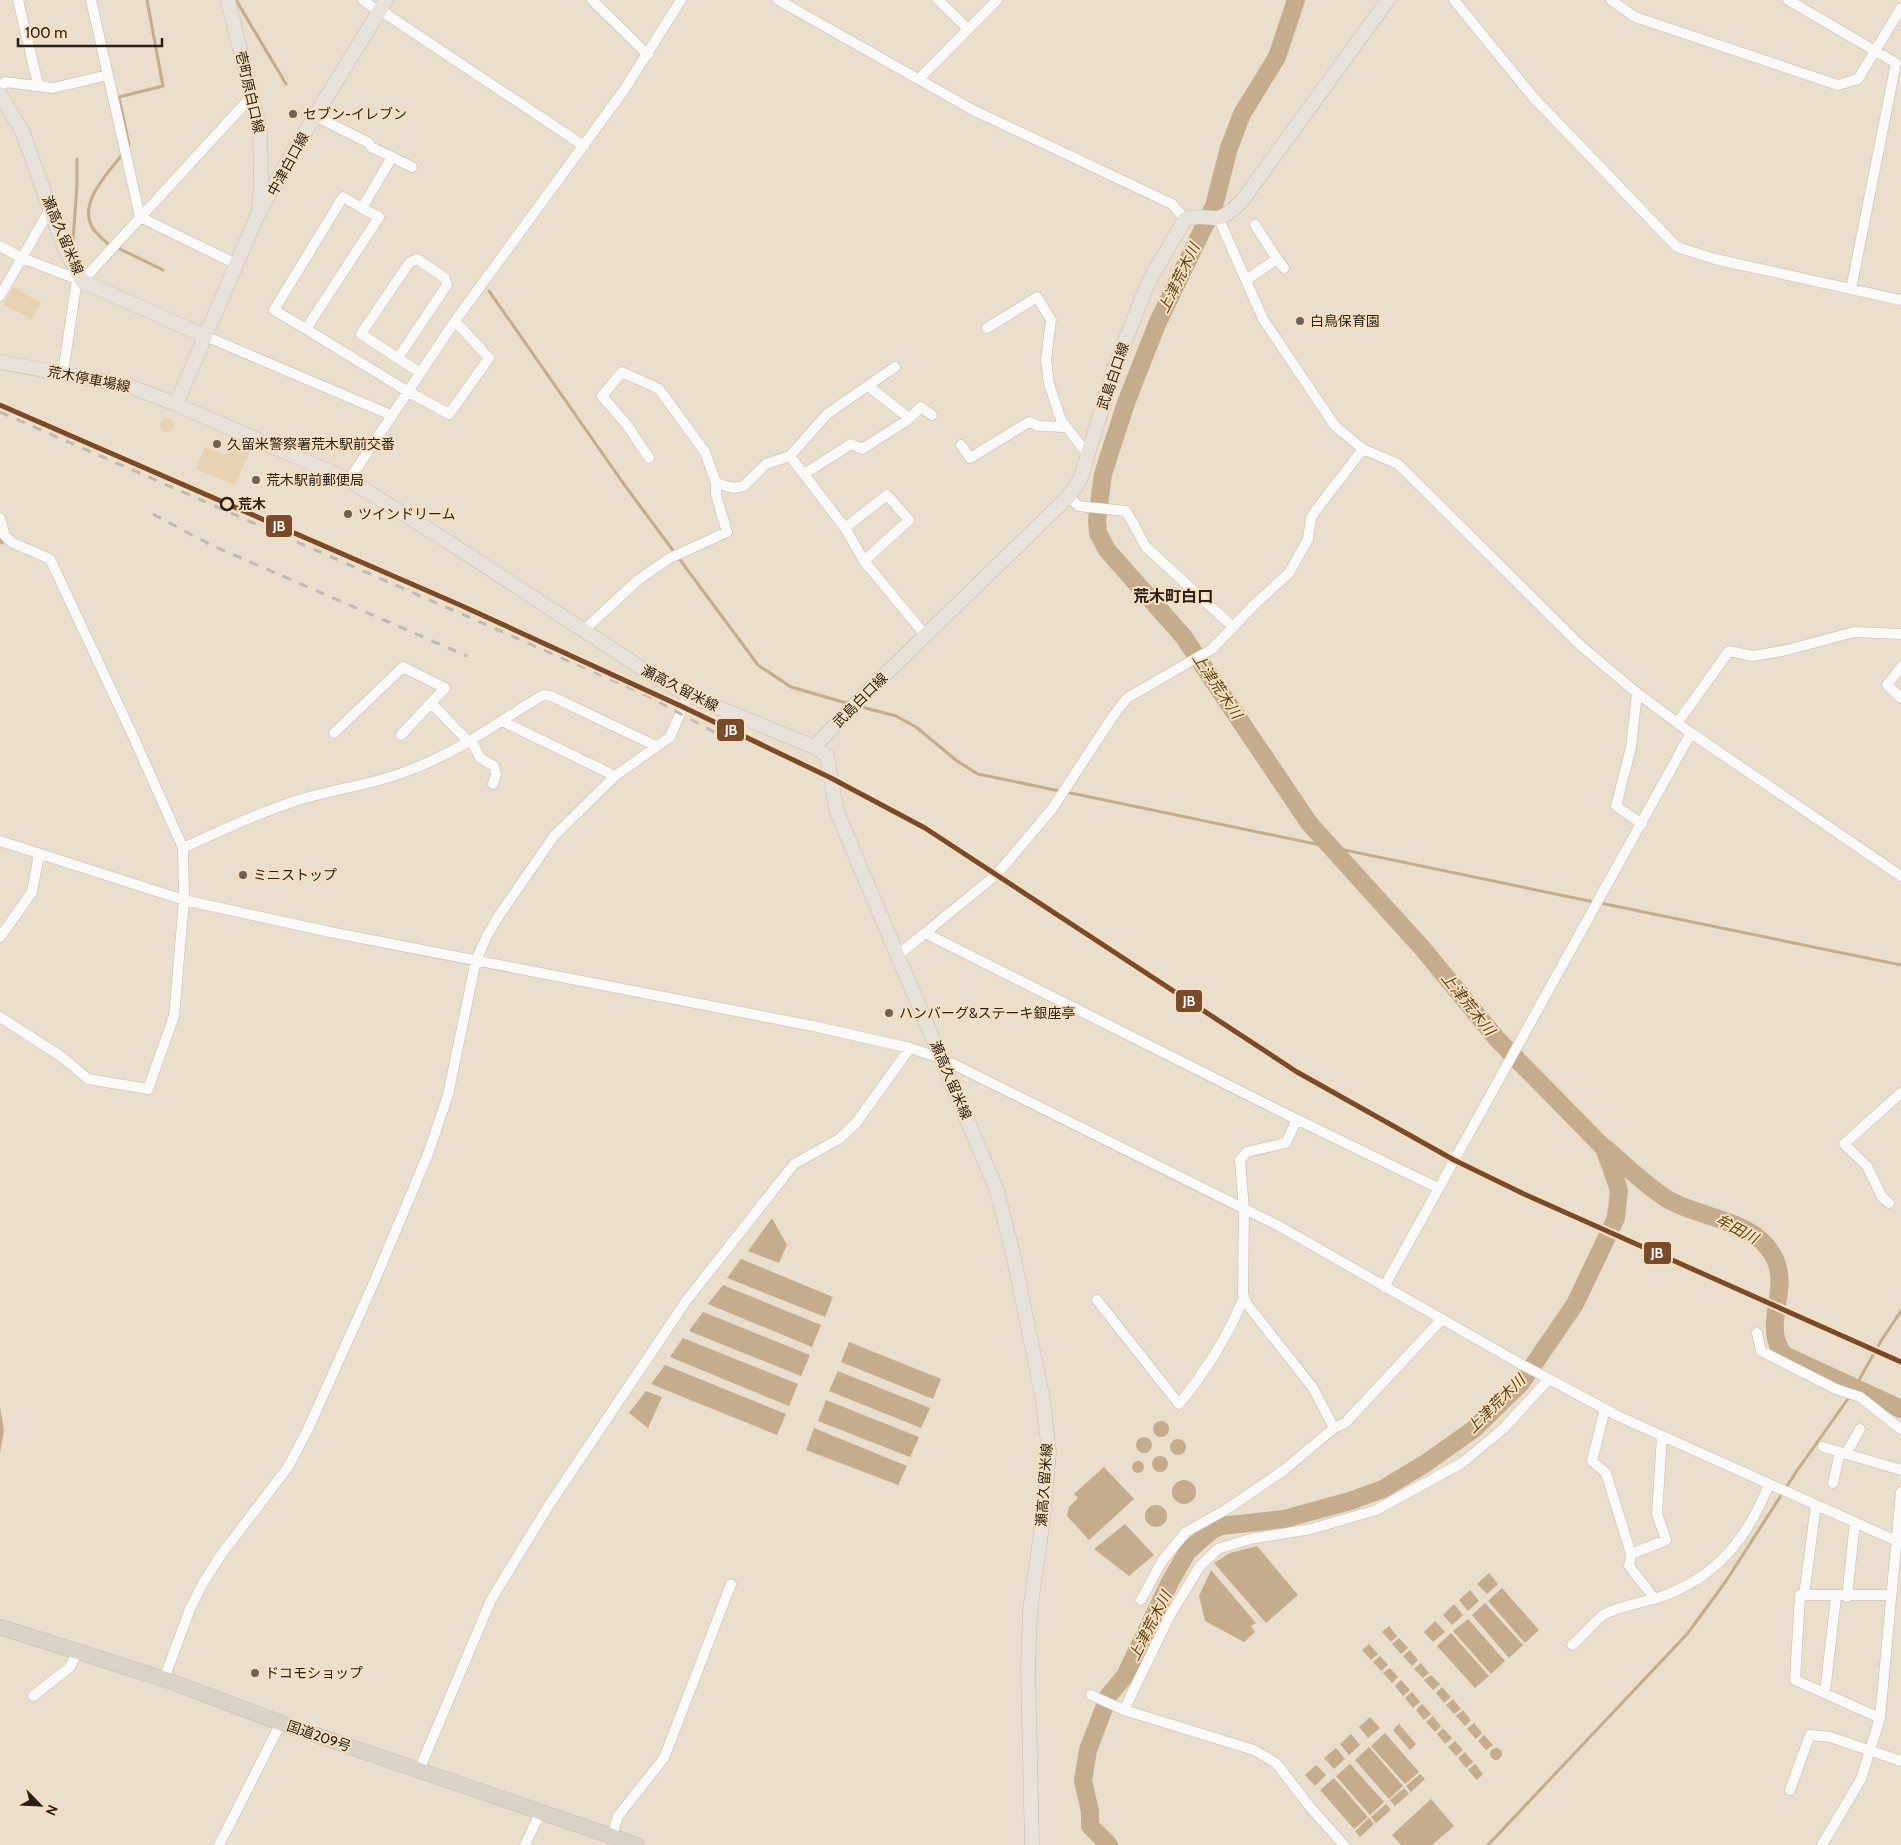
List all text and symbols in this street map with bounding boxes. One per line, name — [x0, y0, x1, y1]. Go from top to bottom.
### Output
scale bar — [18, 15, 161, 47]
text: 100 m — [25, 24, 67, 42]
street label: 壱町原白口線 — [232, 49, 268, 135]
place label: セブン-イレブン — [303, 105, 407, 123]
marker: セブン-イレブン — [287, 108, 299, 120]
street label: 中津白口線 — [263, 129, 313, 199]
street label: 瀬高久留米線 — [38, 193, 88, 277]
water label: 上津荒木川 — [1154, 239, 1204, 316]
place label: 白鳥保育園 — [1310, 312, 1380, 330]
marker: 白鳥保育園 — [1294, 315, 1306, 327]
street label: 武島白口線 — [1093, 340, 1133, 412]
street label: 荒木停車場線 — [46, 362, 132, 396]
place label: 久留米警察署荒木駅前交番 — [227, 435, 395, 453]
marker: 久留米警察署荒木駅前交番 — [211, 438, 223, 450]
place label: 荒木駅前郵便局 — [266, 471, 364, 489]
marker: 荒木駅前郵便局 — [250, 474, 262, 486]
place label: 荒木 — [238, 495, 266, 513]
marker: 荒木 — [220, 497, 234, 511]
place label: ツインドリーム — [358, 505, 456, 523]
marker: ツインドリーム — [342, 508, 354, 520]
line badge: JB — [265, 514, 293, 538]
text: JB — [272, 517, 286, 535]
district label: 荒木町白口 — [1133, 587, 1213, 606]
water label: 上津荒木川 — [1189, 650, 1247, 724]
street label: 瀬高久留米線 — [638, 661, 722, 715]
street label: 武島白口線 — [829, 669, 891, 731]
line badge: JB — [716, 718, 745, 742]
text: JB — [724, 721, 738, 739]
place label: ミニストップ — [253, 866, 337, 884]
marker: ミニストップ — [237, 869, 249, 881]
water label: 上津荒木川 — [1437, 969, 1500, 1040]
line badge: JB — [1175, 989, 1203, 1013]
text: JB — [1182, 992, 1196, 1010]
place label: ハンバーグ&ステーキ銀座亭 — [899, 1004, 1076, 1022]
marker: ハンバーグ&ステーキ銀座亭 — [883, 1007, 895, 1019]
street label: 瀬高久留米線 — [926, 1038, 976, 1122]
water label: 牟田川 — [1713, 1210, 1763, 1248]
line badge: JB — [1643, 1241, 1672, 1265]
text: JB — [1650, 1244, 1664, 1262]
water label: 上津荒木川 — [1463, 1370, 1530, 1437]
street label: 瀬高久留米線 — [1032, 1442, 1056, 1528]
water label: 上津荒木川 — [1125, 1587, 1176, 1664]
place label: ドコモショップ — [265, 1664, 363, 1682]
marker: ドコモショップ — [249, 1667, 261, 1679]
street label: 国道209号 — [284, 1717, 354, 1755]
north arrow — [15, 1780, 65, 1830]
text: N — [42, 1802, 62, 1818]

